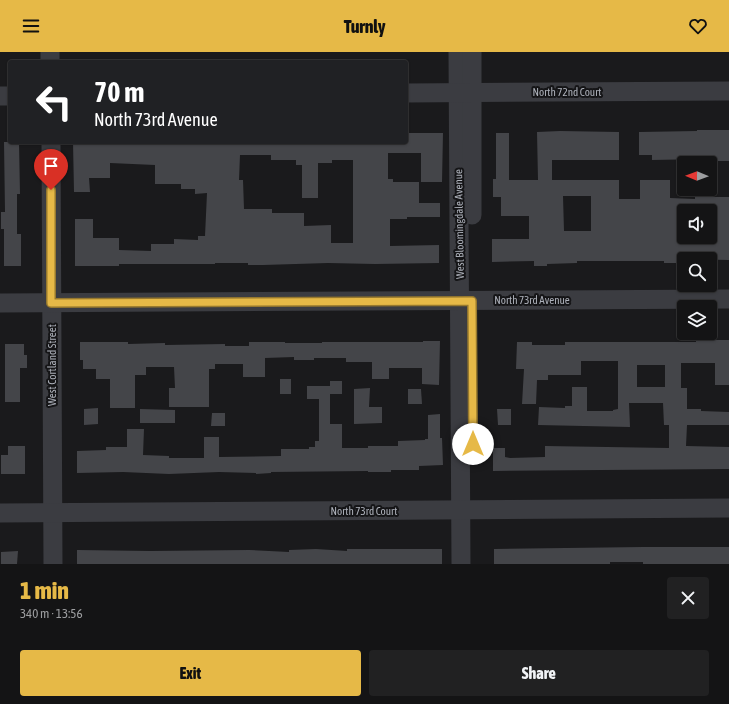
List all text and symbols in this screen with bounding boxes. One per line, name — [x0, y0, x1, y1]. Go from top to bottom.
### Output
icon: menu — [20, 15, 42, 37]
icon: heart — [687, 15, 709, 37]
text: Turnly — [344, 16, 385, 37]
icon: left — [28, 76, 80, 128]
text: 70 m — [94, 76, 144, 108]
street label: North 72nd Court — [533, 86, 601, 98]
text: North 73rd Avenue — [94, 109, 218, 130]
pin — [34, 149, 68, 190]
icon: arrive — [40, 155, 62, 177]
north arrow — [677, 156, 717, 196]
map controls — [677, 156, 717, 340]
street label: West Bloomingdale Avenue — [452, 169, 466, 279]
button: sound — [677, 204, 717, 244]
button: search — [677, 252, 717, 292]
street label: North 73rd Avenue — [494, 294, 570, 306]
button: layers — [677, 300, 717, 340]
street label: West Cortland Street — [46, 324, 58, 406]
position arrow — [452, 423, 494, 465]
street label: North 73rd Court — [331, 505, 397, 517]
text: 1 min — [20, 577, 69, 604]
button: close — [667, 577, 709, 619]
text: 340 m · 13:56 — [20, 606, 83, 621]
button: Exit — [20, 650, 361, 696]
button: Share — [369, 650, 709, 696]

